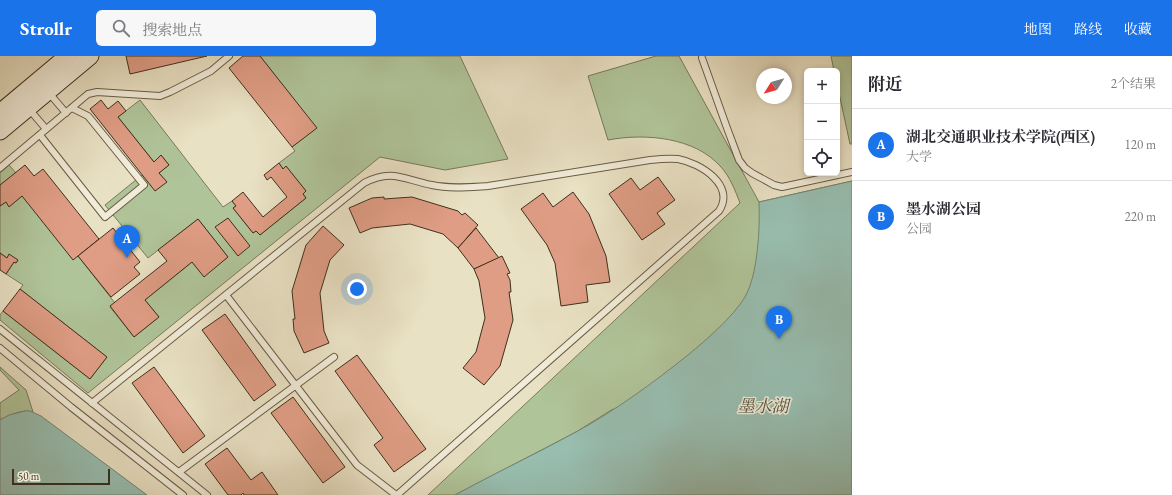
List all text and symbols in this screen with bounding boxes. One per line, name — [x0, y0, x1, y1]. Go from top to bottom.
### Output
search box — [96, 10, 376, 46]
text: Strollr — [20, 16, 72, 41]
icon: search — [110, 17, 132, 39]
text: 搜索地点 — [142, 20, 202, 39]
text: 地图 — [1024, 20, 1052, 38]
text: 路线 — [1074, 20, 1102, 38]
text: 收藏 — [1124, 20, 1152, 38]
north arrow — [756, 68, 792, 104]
map controls — [804, 68, 840, 176]
button: + — [804, 68, 840, 104]
text: 附近 — [868, 73, 902, 95]
text: 2个结果 — [1111, 75, 1156, 92]
button: − — [804, 104, 840, 140]
text: 湖北交通职业技术学院(西区) — [906, 127, 1095, 146]
text: A — [876, 136, 886, 153]
text: 120 m — [1125, 136, 1156, 153]
button: locate — [804, 140, 840, 176]
text: 大学 — [906, 148, 932, 165]
text: 墨水湖公园 — [906, 199, 981, 218]
text: B — [877, 208, 885, 225]
text: 220 m — [1125, 208, 1156, 225]
text: 公园 — [906, 220, 932, 237]
pin: A — [114, 225, 140, 258]
your location — [347, 279, 367, 299]
pin: B — [766, 306, 792, 339]
water label: 墨水湖 — [738, 395, 791, 417]
scale bar — [12, 467, 110, 486]
text: 50 m — [18, 469, 39, 483]

